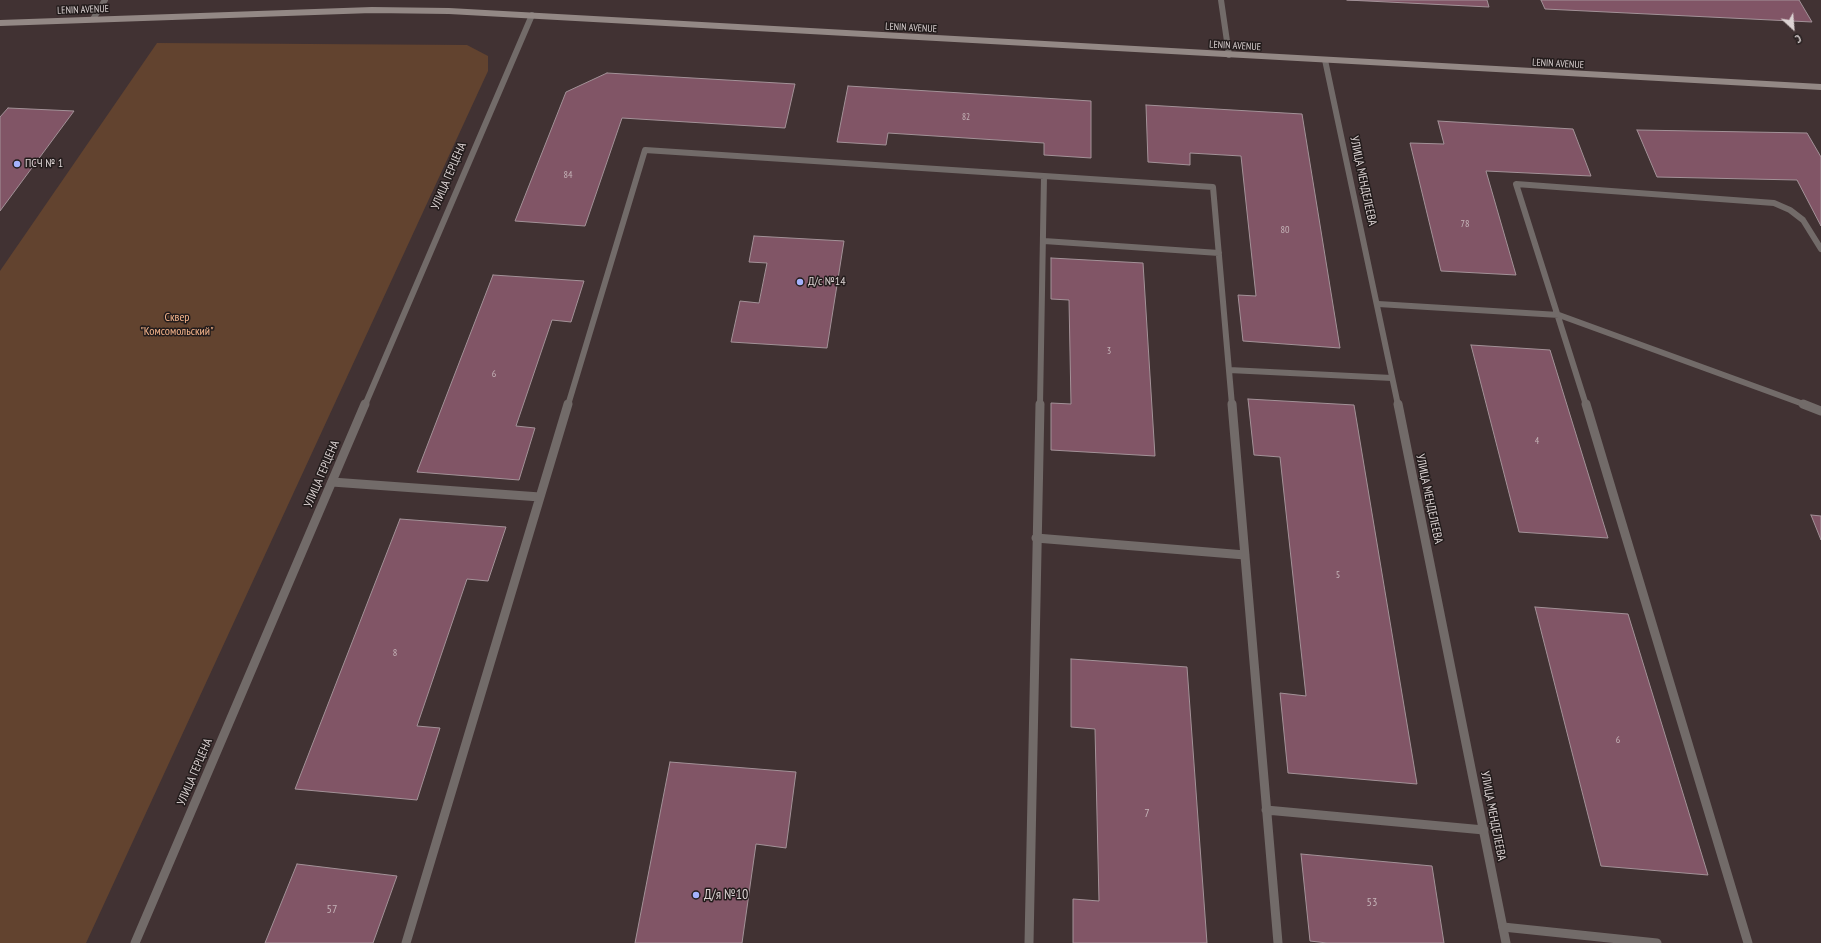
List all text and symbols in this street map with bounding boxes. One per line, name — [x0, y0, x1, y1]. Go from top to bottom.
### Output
street label: LENIN AVENUE — [57, 3, 109, 17]
north arrow — [1773, 8, 1813, 48]
street label: LENIN AVENUE — [885, 21, 937, 35]
text: С — [1793, 31, 1804, 46]
street label: LENIN AVENUE — [1209, 39, 1261, 53]
street label: LENIN AVENUE — [1532, 57, 1584, 71]
house number: 82 — [962, 112, 970, 122]
street label: УЛИЦА МЕНДЕЛЕЕВА — [1346, 135, 1380, 227]
street label: УЛИЦА ГЕРЦЕНА — [428, 140, 470, 212]
place label: ПСЧ № 1 — [25, 157, 63, 171]
marker: ПСЧ № 1 — [12, 159, 22, 169]
house number: 84 — [564, 169, 572, 181]
house number: 78 — [1461, 218, 1469, 230]
house number: 80 — [1281, 224, 1289, 236]
place label: Д/с №14 — [808, 275, 846, 289]
marker: Д/с №14 — [795, 277, 805, 287]
park label: Сквер "Комсомольский" — [140, 311, 214, 339]
house number: 3 — [1107, 345, 1111, 357]
house number: 6 — [492, 368, 496, 380]
house number: 4 — [1535, 435, 1539, 447]
street label: УЛИЦА ГЕРЦЕНА — [301, 438, 343, 510]
street label: УЛИЦА МЕНДЕЛЕЕВА — [1412, 453, 1446, 545]
house number: 5 — [1336, 569, 1340, 581]
house number: 8 — [393, 647, 397, 659]
house number: 6 — [1616, 734, 1620, 746]
street label: УЛИЦА ГЕРЦЕНА — [174, 736, 216, 808]
street label: УЛИЦА МЕНДЕЛЕЕВА — [1477, 770, 1509, 862]
house number: 7 — [1144, 807, 1150, 821]
place label: Д/я №10 — [704, 887, 748, 903]
marker: Д/я №10 — [691, 890, 701, 900]
house number: 53 — [1367, 896, 1377, 910]
house number: 57 — [327, 903, 337, 917]

